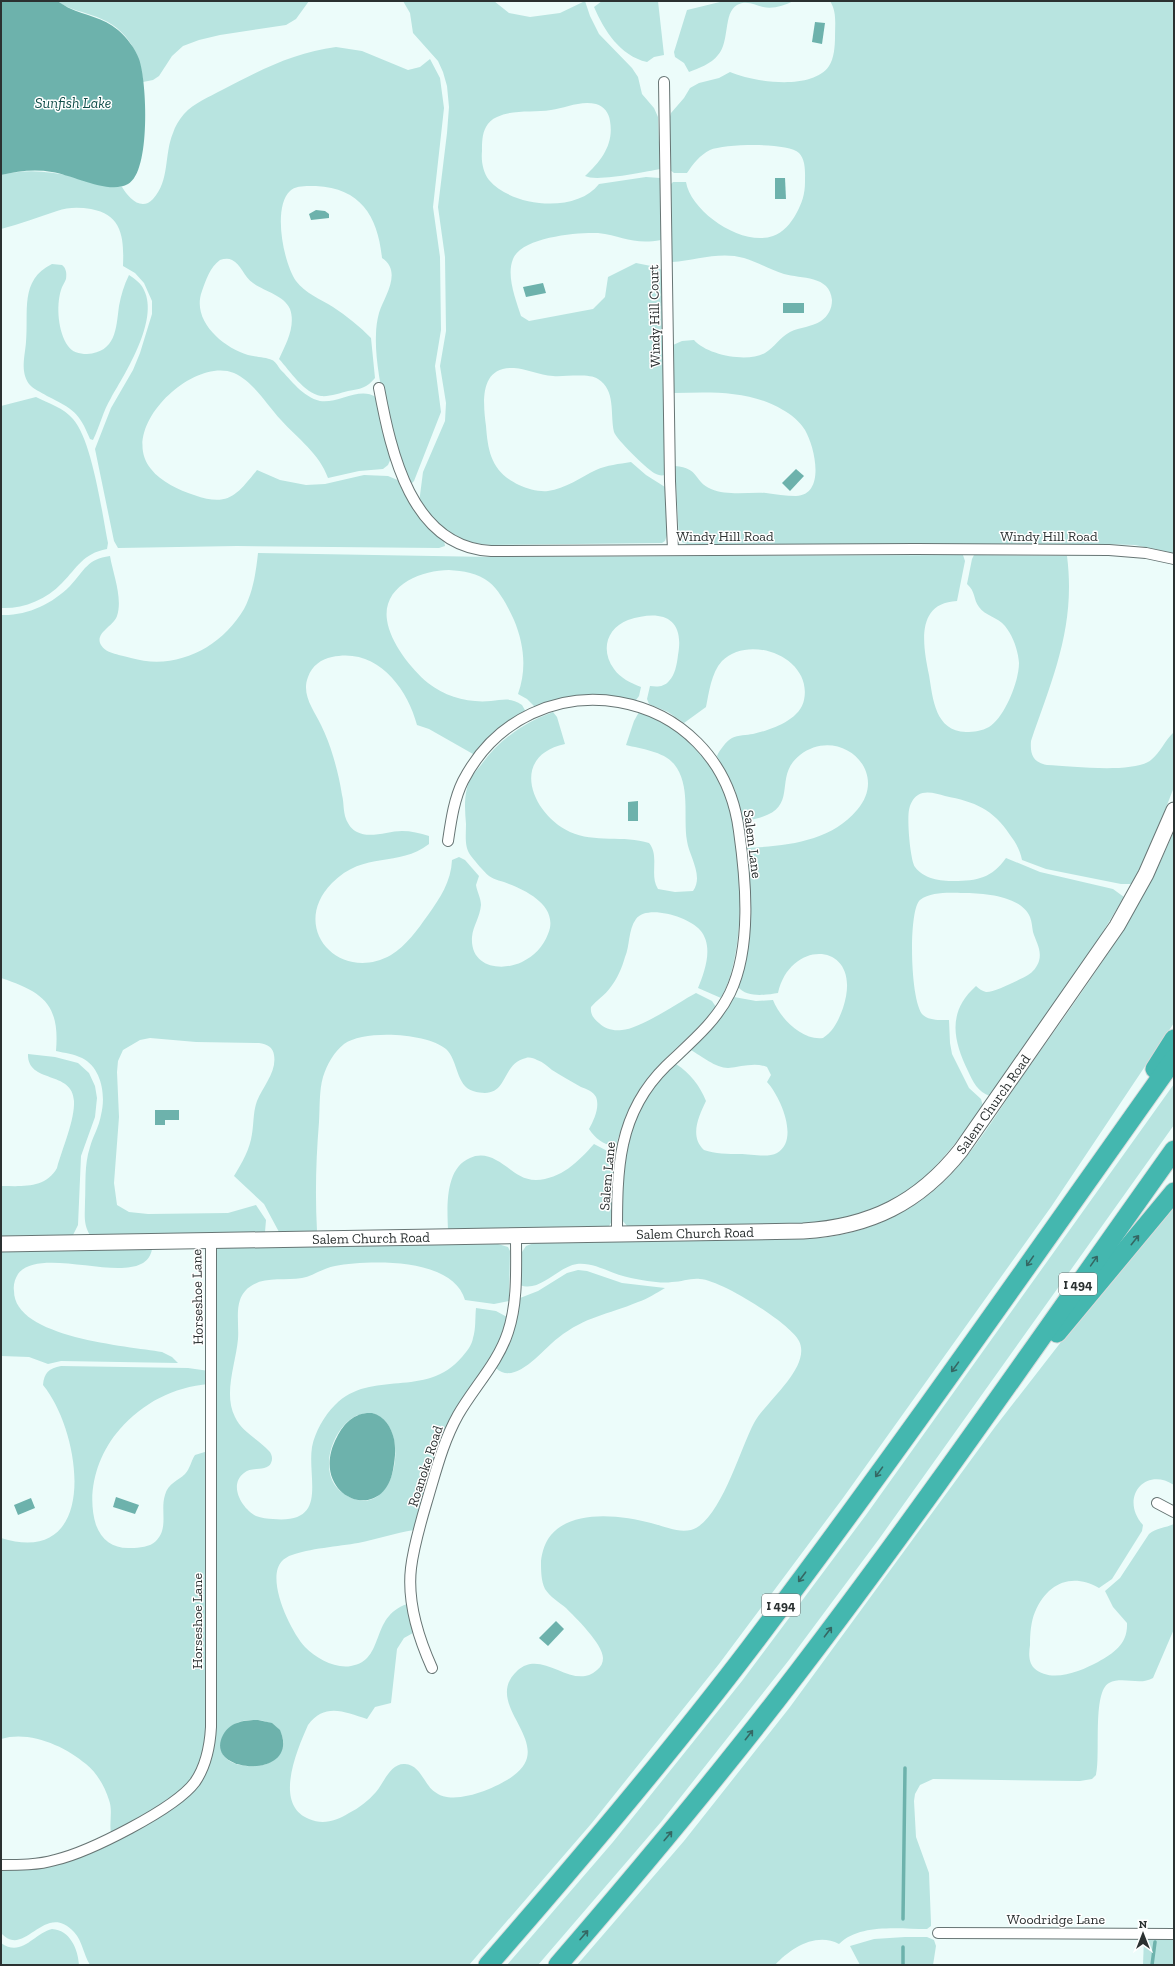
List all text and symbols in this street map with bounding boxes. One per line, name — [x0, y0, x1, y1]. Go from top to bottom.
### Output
water label: Sunfish Lake — [35, 94, 111, 112]
street label: Windy Hill Court — [645, 264, 664, 367]
street label: Windy Hill Road — [676, 528, 774, 545]
street label: Windy Hill Road — [1000, 528, 1098, 545]
street label: Salem Lane — [740, 809, 765, 880]
street label: Salem Church Road — [953, 1051, 1034, 1157]
street label: Salem Lane — [596, 1141, 619, 1211]
street label: Salem Church Road — [636, 1224, 754, 1243]
street label: Salem Church Road — [312, 1229, 430, 1248]
one-way arrow — [1130, 1234, 1139, 1245]
street label: Horseshoe Lane — [188, 1248, 207, 1345]
one-way arrow — [1026, 1255, 1035, 1266]
one-way arrow — [1090, 1256, 1099, 1267]
road number: I 494 — [1059, 1273, 1097, 1295]
one-way arrow — [951, 1361, 959, 1372]
street label: Roanoke Road — [404, 1423, 447, 1509]
one-way arrow — [875, 1466, 883, 1477]
one-way arrow — [798, 1571, 807, 1582]
street label: Horseshoe Lane — [189, 1573, 206, 1669]
road number: I 494 — [762, 1594, 800, 1616]
one-way arrow — [824, 1626, 832, 1637]
one-way arrow — [745, 1729, 753, 1740]
one-way arrow — [663, 1831, 672, 1842]
street label: Woodridge Lane — [1007, 1911, 1106, 1928]
north arrow — [1123, 1914, 1163, 1954]
text: N — [1139, 1918, 1148, 1931]
one-way arrow — [579, 1930, 588, 1941]

